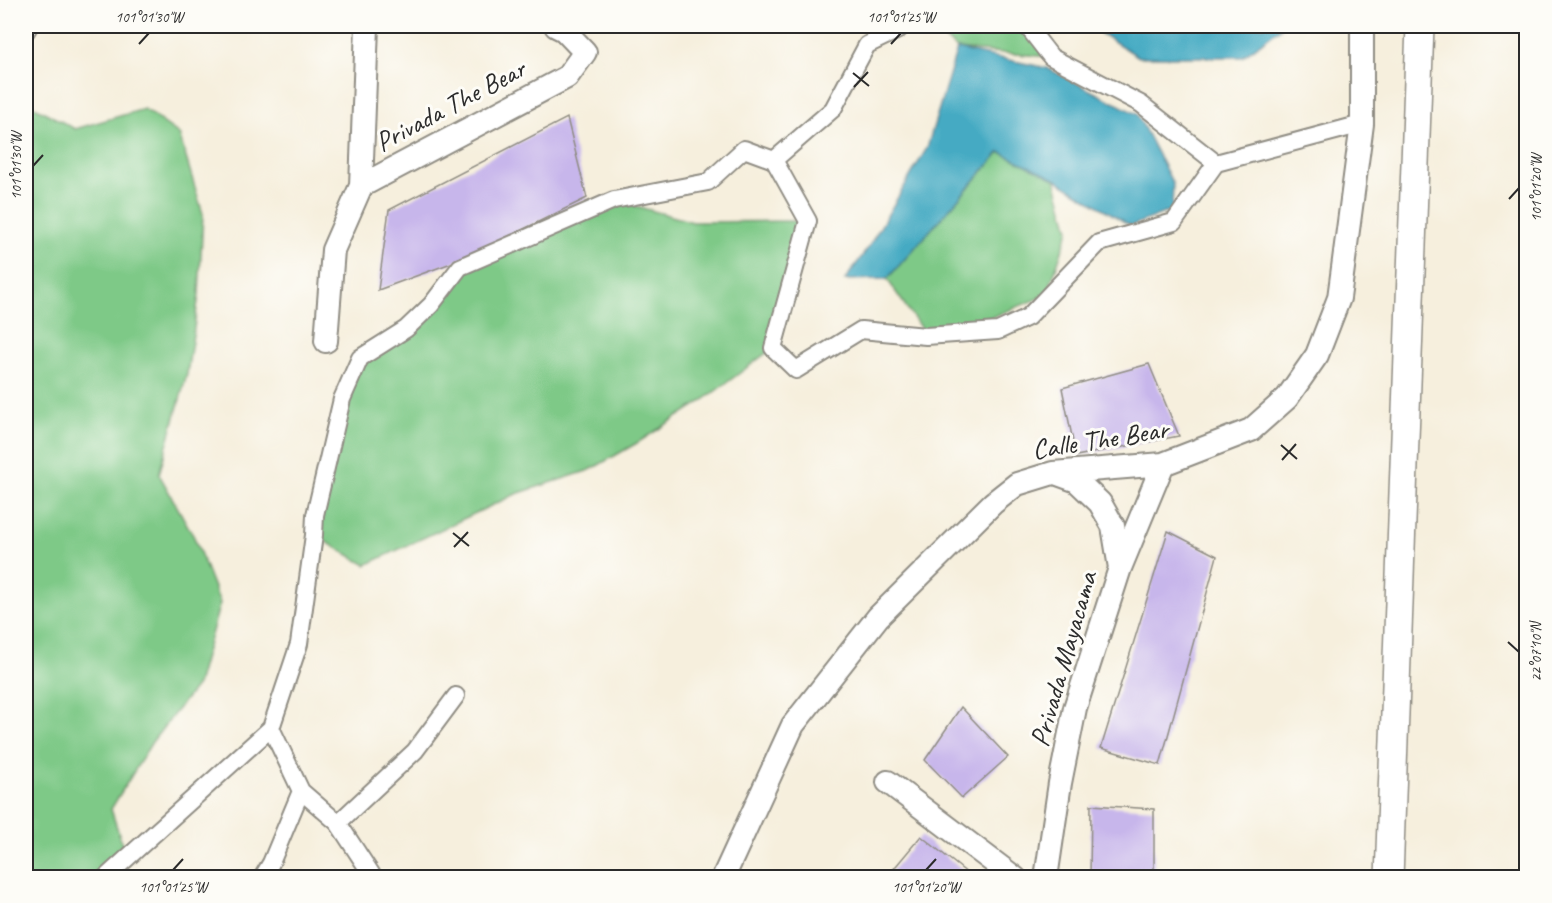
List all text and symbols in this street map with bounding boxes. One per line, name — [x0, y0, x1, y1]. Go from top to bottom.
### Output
text: 101°01'30"W — [115, 8, 186, 27]
text: 101°01'25"W — [867, 8, 938, 27]
street label: Privada The Bear — [369, 50, 533, 159]
text: 101°01'30"W — [7, 129, 26, 200]
text: 101°01'20"W — [1527, 151, 1546, 222]
street label: Calle The Bear — [1030, 411, 1173, 467]
street label: Privada Mayacama — [1021, 566, 1105, 750]
text: 22°07'10"N — [1527, 619, 1546, 682]
text: 101°01'25"W — [139, 878, 210, 897]
text: 101°01'20"W — [892, 878, 963, 897]

